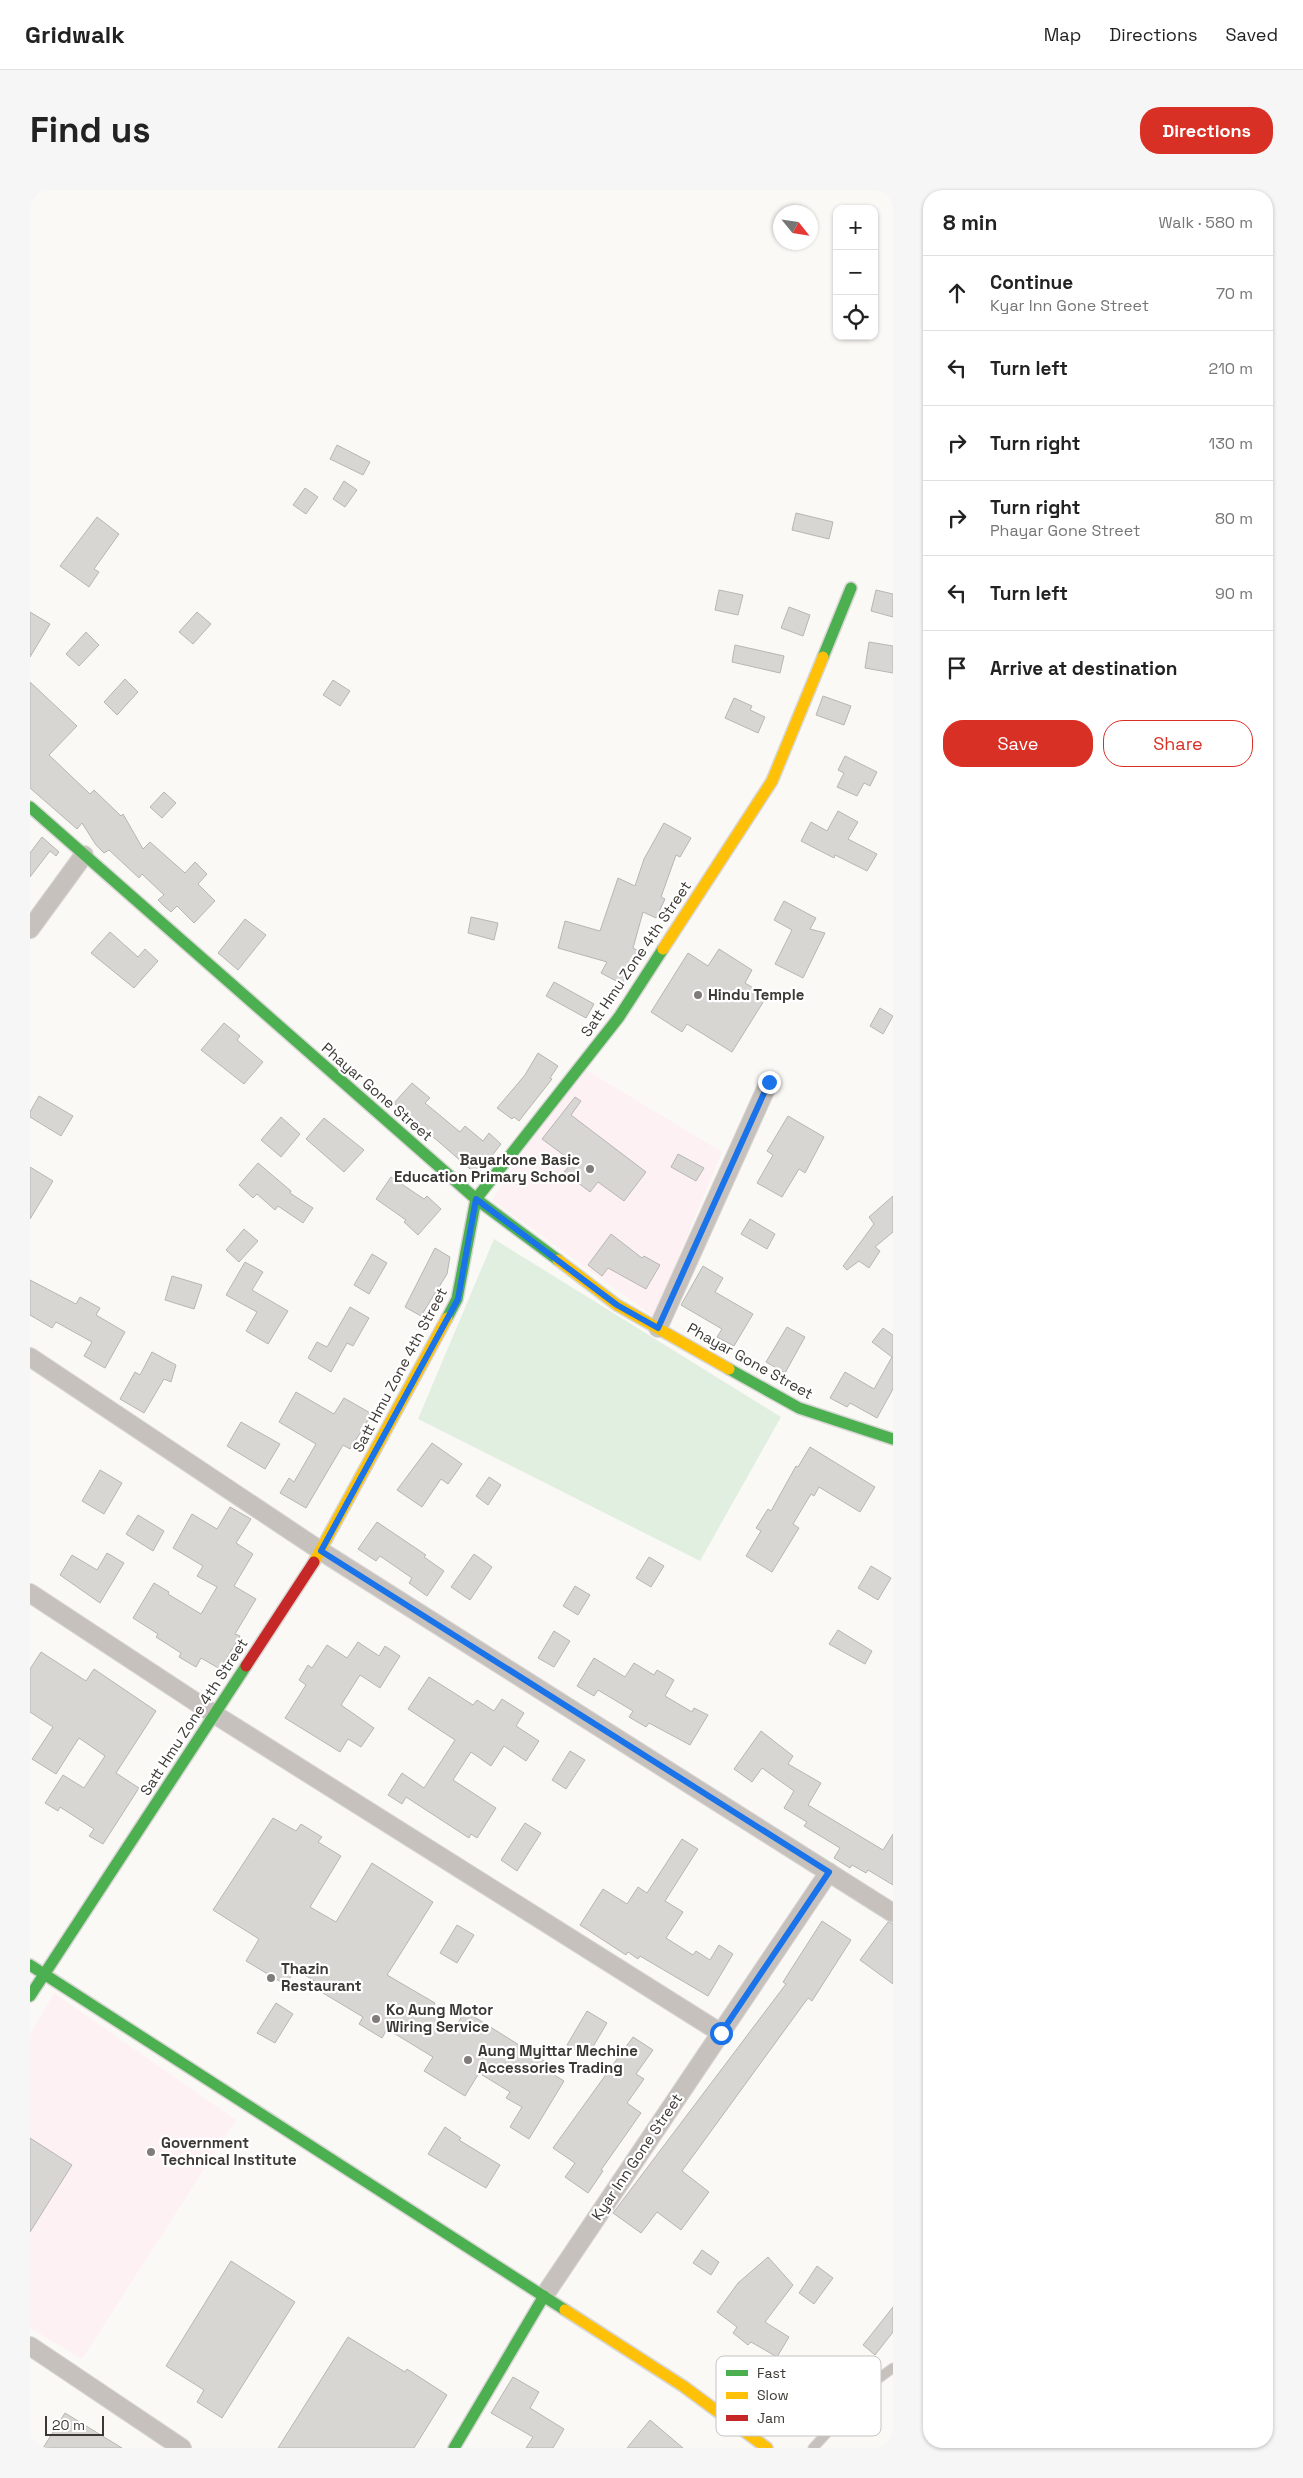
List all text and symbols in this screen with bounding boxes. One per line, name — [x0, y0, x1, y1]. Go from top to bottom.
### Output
text: Gridwalk — [25, 19, 125, 50]
text: Map — [1044, 23, 1081, 46]
text: Directions — [1109, 23, 1198, 46]
text: Saved — [1226, 23, 1278, 46]
button: Directions — [1140, 107, 1273, 154]
text: Find us — [30, 108, 151, 152]
north arrow — [773, 205, 818, 250]
map controls — [833, 205, 878, 340]
button: + — [833, 205, 878, 250]
text: 8 min — [943, 209, 997, 236]
text: Walk · 580 m — [1159, 212, 1253, 233]
button: − — [833, 250, 878, 295]
text: Continue — [990, 270, 1073, 295]
icon: ahead — [943, 279, 971, 307]
text: 70 m — [1216, 283, 1253, 304]
button: locate — [833, 295, 878, 340]
text: Kyar Inn Gone Street — [990, 295, 1149, 316]
icon: left — [943, 354, 971, 382]
text: Turn left — [990, 356, 1068, 381]
text: 210 m — [1209, 358, 1253, 379]
icon: right — [943, 429, 971, 457]
text: Turn right — [990, 431, 1080, 456]
text: 130 m — [1209, 433, 1253, 454]
text: Turn right — [990, 495, 1080, 520]
icon: right — [943, 504, 971, 532]
text: 80 m — [1215, 508, 1253, 529]
text: Phayar Gone Street — [990, 520, 1140, 541]
icon: left — [943, 579, 971, 607]
text: Turn left — [990, 581, 1068, 606]
text: 90 m — [1215, 583, 1253, 604]
icon: arrive — [943, 654, 971, 682]
text: Arrive at destination — [990, 656, 1178, 681]
button: Save — [943, 720, 1093, 767]
button: Share — [1103, 720, 1253, 767]
street label: Satt Hmu Zone 4th Street — [576, 877, 695, 1040]
place label: Hindu Temple — [708, 985, 805, 1004]
marker: Hindu Temple — [692, 989, 704, 1001]
street label: Phayar Gone Street — [318, 1038, 437, 1145]
route end — [758, 1071, 781, 1094]
place label: Bayarkone Basic Education Primary School — [394, 1150, 580, 1186]
marker: Bayarkone Basic Education Primary School — [584, 1163, 596, 1175]
street label: Satt Hmu Zone 4th Street — [348, 1284, 451, 1455]
street label: Phayar Gone Street — [684, 1318, 817, 1403]
street label: Satt Hmu Zone 4th Street — [136, 1634, 252, 1799]
place label: Thazin Restaurant — [281, 1959, 362, 1995]
marker: Thazin Restaurant — [265, 1972, 277, 1984]
place label: Ko Aung Motor Wiring Service — [386, 2000, 493, 2036]
marker: Ko Aung Motor Wiring Service — [370, 2013, 382, 2025]
route start — [710, 2022, 733, 2045]
place label: Aung Myittar Mechine Accessories Trading — [478, 2041, 638, 2077]
marker: Aung Myittar Mechine Accessories Trading — [462, 2054, 474, 2066]
street label: Kyar Inn Gone Street — [587, 2090, 686, 2224]
place label: Government Technical Institute — [161, 2133, 297, 2169]
marker: Government Technical Institute — [145, 2146, 157, 2158]
legend — [716, 2356, 881, 2436]
text: Fast — [757, 2364, 786, 2382]
text: Slow — [757, 2386, 789, 2404]
text: Jam — [757, 2409, 785, 2427]
scale bar — [45, 2413, 104, 2436]
text: 20 m — [52, 2416, 85, 2434]

